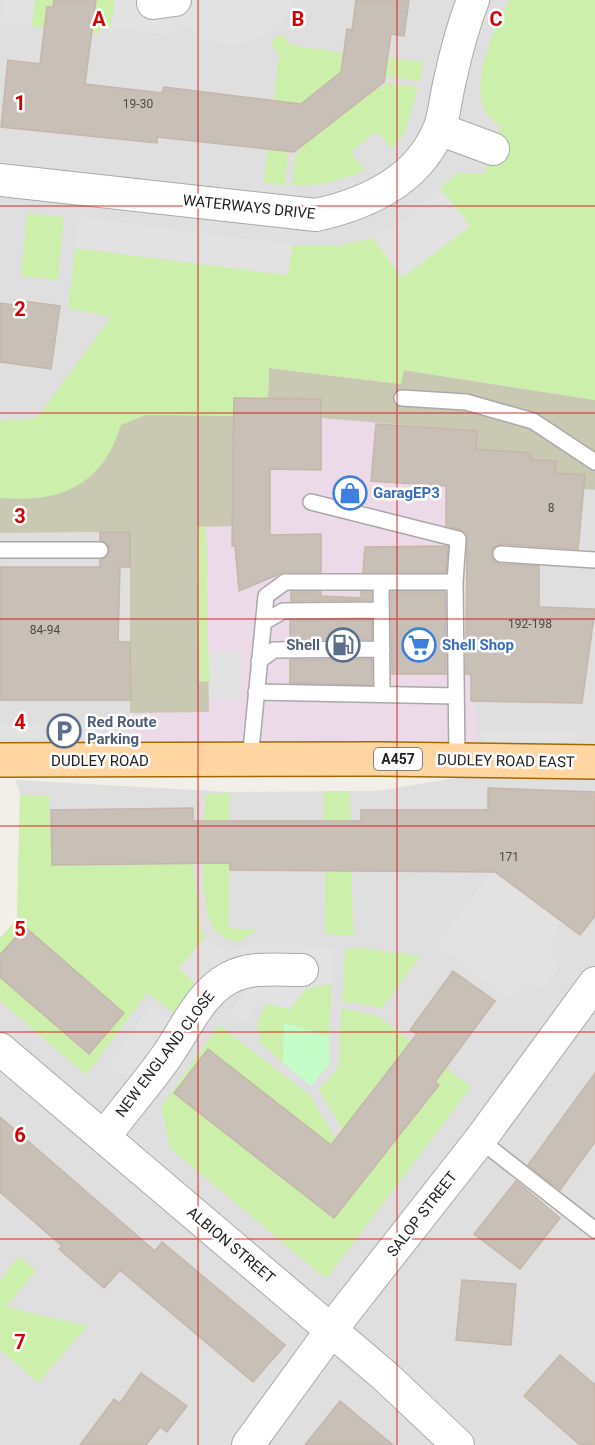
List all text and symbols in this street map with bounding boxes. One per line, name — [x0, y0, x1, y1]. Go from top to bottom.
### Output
text: A — [92, 7, 106, 31]
text: B — [292, 7, 304, 31]
text: C — [489, 7, 503, 31]
text: 1 — [14, 91, 26, 115]
house number: 19-30 — [123, 97, 153, 111]
street label: WATERWAYS DRIVE — [182, 191, 317, 223]
text: 2 — [14, 297, 26, 321]
shop icon: GaragEP3 — [332, 475, 368, 511]
place label: GaragEP3 — [373, 484, 440, 502]
house number: 8 — [548, 501, 555, 515]
text: 3 — [14, 504, 26, 528]
house number: 192-198 — [508, 617, 552, 631]
house number: 84-94 — [30, 623, 60, 637]
fuel station icon: Shell — [325, 627, 361, 663]
supermarket icon: Shell Shop — [401, 627, 437, 663]
place label: Shell — [286, 636, 320, 654]
place label: Shell Shop — [442, 636, 514, 654]
text: 4 — [14, 710, 26, 734]
parking icon: Red Route Parking — [46, 713, 82, 749]
place label: Red Route Parking — [87, 713, 157, 748]
road number: A457 — [374, 748, 422, 770]
street label: DUDLEY ROAD EAST — [437, 751, 575, 771]
street label: DUDLEY ROAD — [51, 752, 149, 770]
house number: 171 — [499, 850, 519, 864]
text: 5 — [14, 917, 26, 941]
street label: NEW ENGLAND CLOSE — [112, 987, 219, 1121]
text: 6 — [14, 1123, 26, 1147]
street label: SALOP STREET — [383, 1168, 461, 1260]
street label: ALBION STREET — [183, 1203, 279, 1287]
text: 7 — [14, 1330, 26, 1354]

